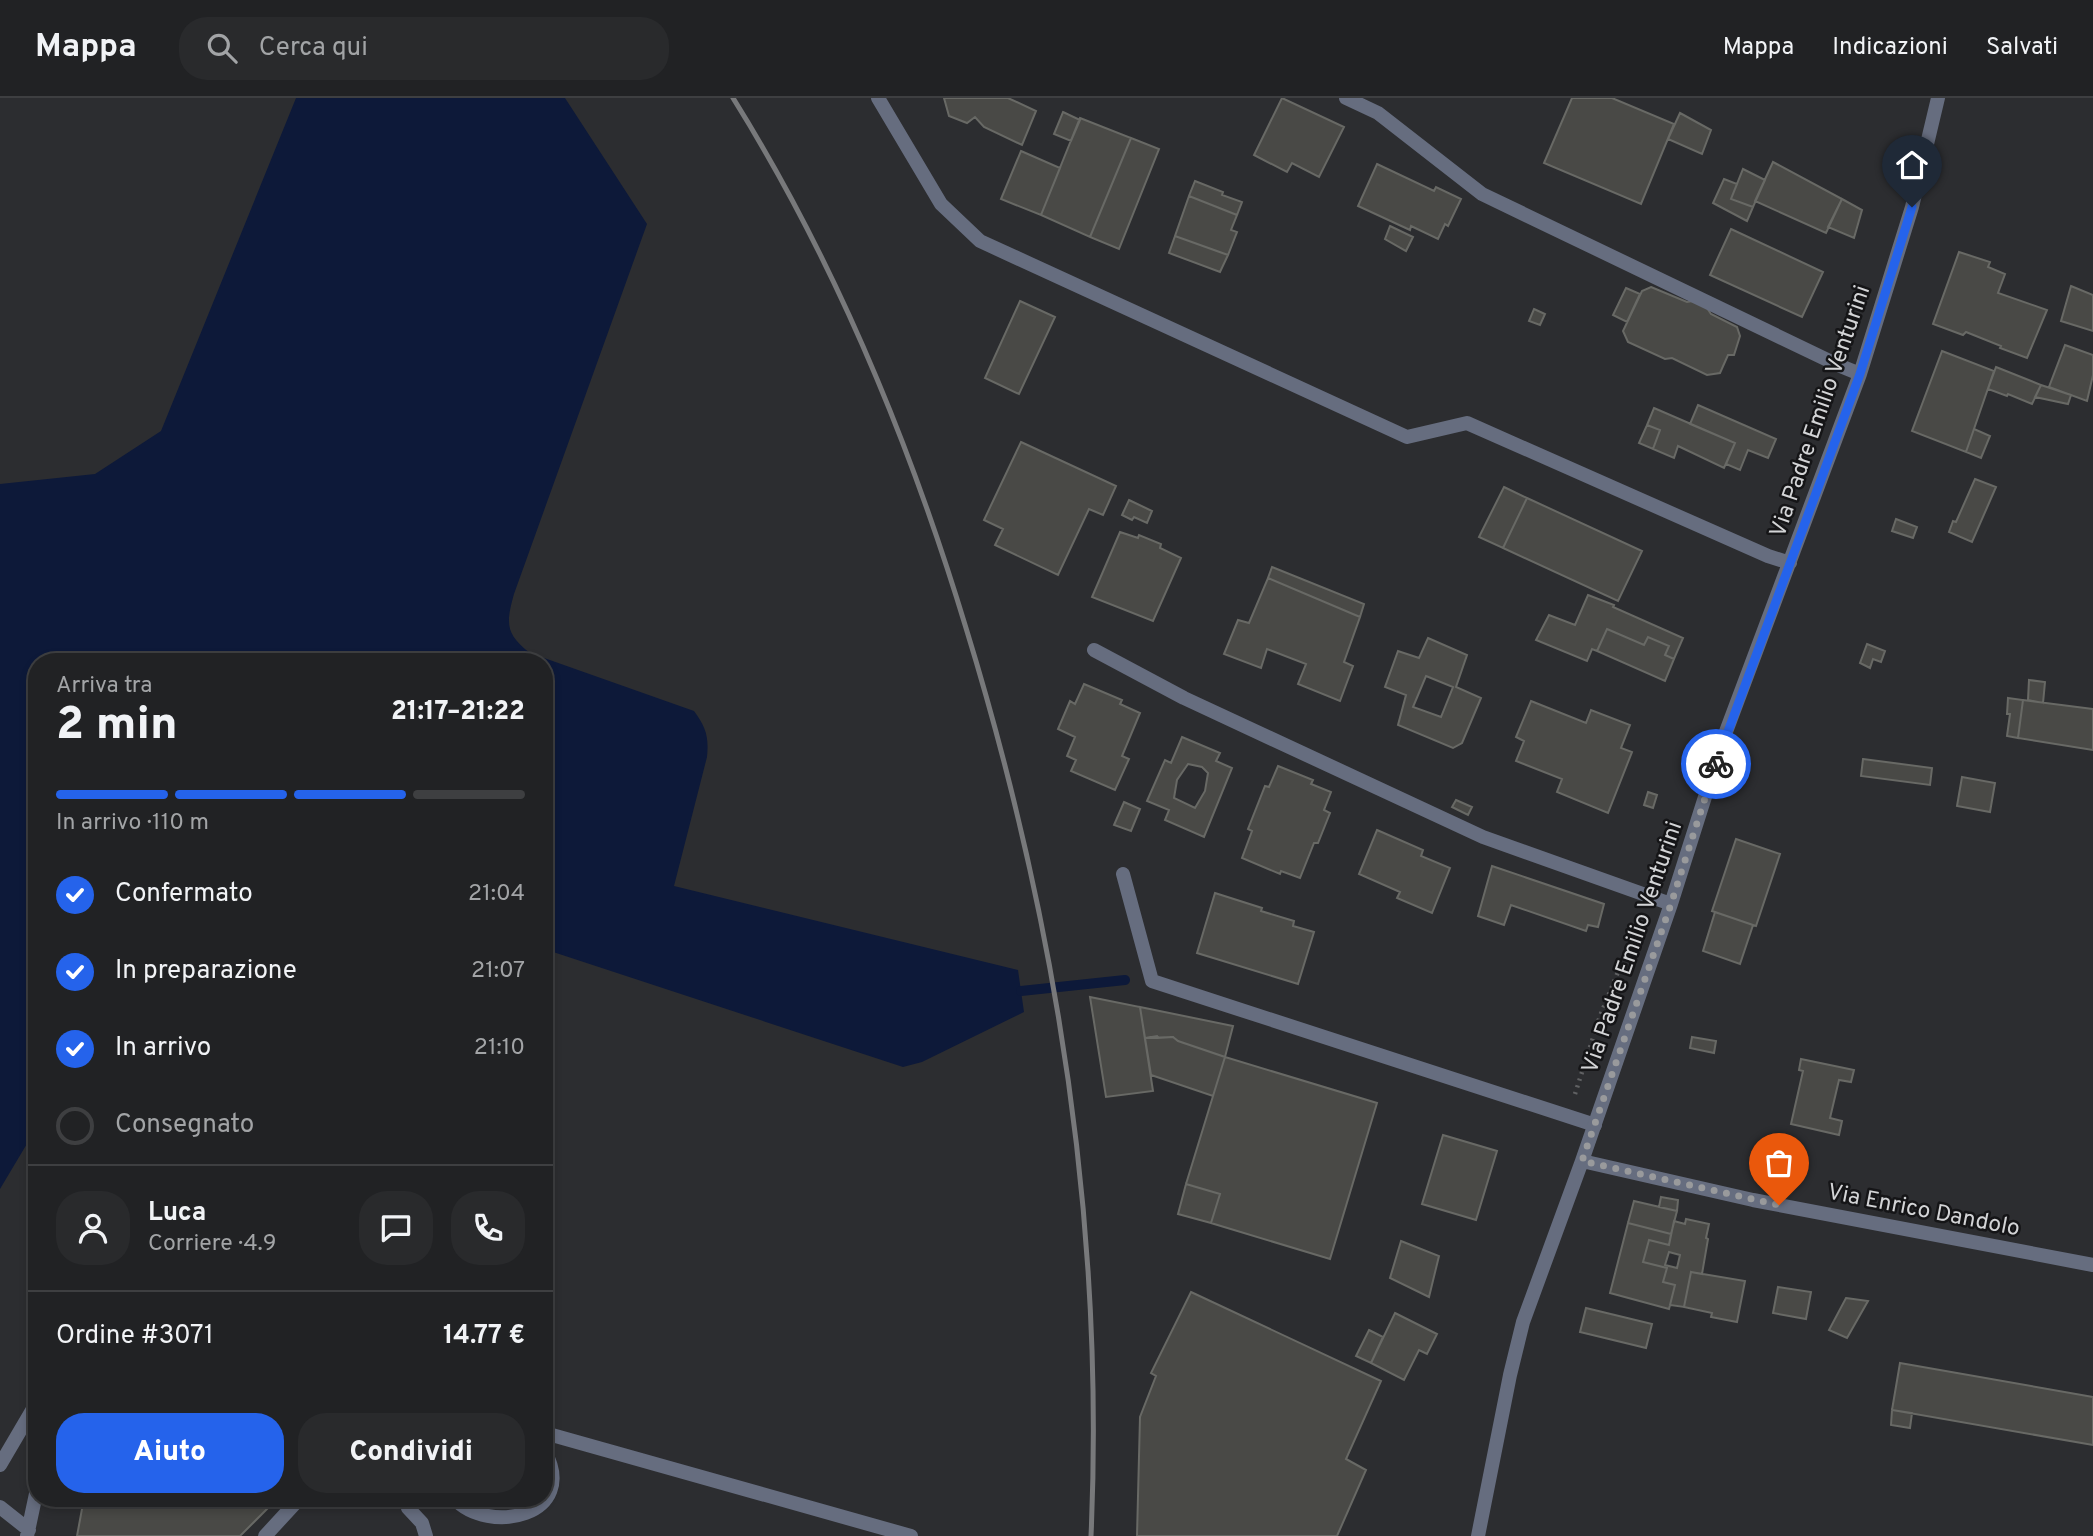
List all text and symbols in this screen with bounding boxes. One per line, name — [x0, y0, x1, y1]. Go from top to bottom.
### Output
search box — [179, 17, 669, 80]
text: Mappa — [35, 27, 137, 69]
icon: search — [203, 29, 241, 67]
text: Cerca qui — [259, 32, 368, 65]
text: Mappa — [1723, 33, 1794, 63]
text: Indicazioni — [1832, 33, 1948, 63]
text: Salvati — [1986, 33, 2058, 63]
pin — [1882, 135, 1942, 207]
icon: home — [1893, 146, 1931, 184]
street label: Via Padre Emilio Venturini — [1765, 282, 1878, 542]
text: Arriva tra — [56, 672, 152, 701]
text: 21:17–21:22 — [391, 696, 525, 729]
text: 2 min — [56, 697, 178, 756]
courier — [1681, 729, 1751, 799]
icon: bike — [1697, 745, 1735, 783]
text: In arrivo · 110 m — [56, 809, 209, 838]
street label: Via Padre Emilio Venturini — [1577, 818, 1690, 1078]
icon: check — [56, 876, 94, 914]
text: Confermato — [115, 878, 253, 911]
text: 21:04 — [468, 880, 525, 909]
icon: check — [56, 953, 94, 991]
text: In preparazione — [115, 955, 297, 988]
text: 21:07 — [471, 957, 525, 986]
icon: check — [56, 1030, 94, 1068]
text: In arrivo — [115, 1032, 211, 1065]
text: 21:10 — [474, 1034, 525, 1063]
text: Consegnato — [115, 1109, 254, 1142]
pin — [1749, 1133, 1809, 1205]
icon: bag — [1760, 1144, 1798, 1182]
street label: Via Enrico Dandolo — [1825, 1179, 2022, 1244]
button: person — [56, 1191, 130, 1265]
button: chat — [359, 1191, 433, 1265]
button: phone — [451, 1191, 525, 1265]
text: Luca — [148, 1197, 206, 1230]
text: Corriere · 4.9 — [148, 1230, 277, 1259]
text: Ordine #3071 — [56, 1320, 214, 1353]
text: 14.77 € — [443, 1320, 525, 1353]
button: Aiuto — [56, 1413, 284, 1493]
button: Condividi — [298, 1413, 525, 1493]

